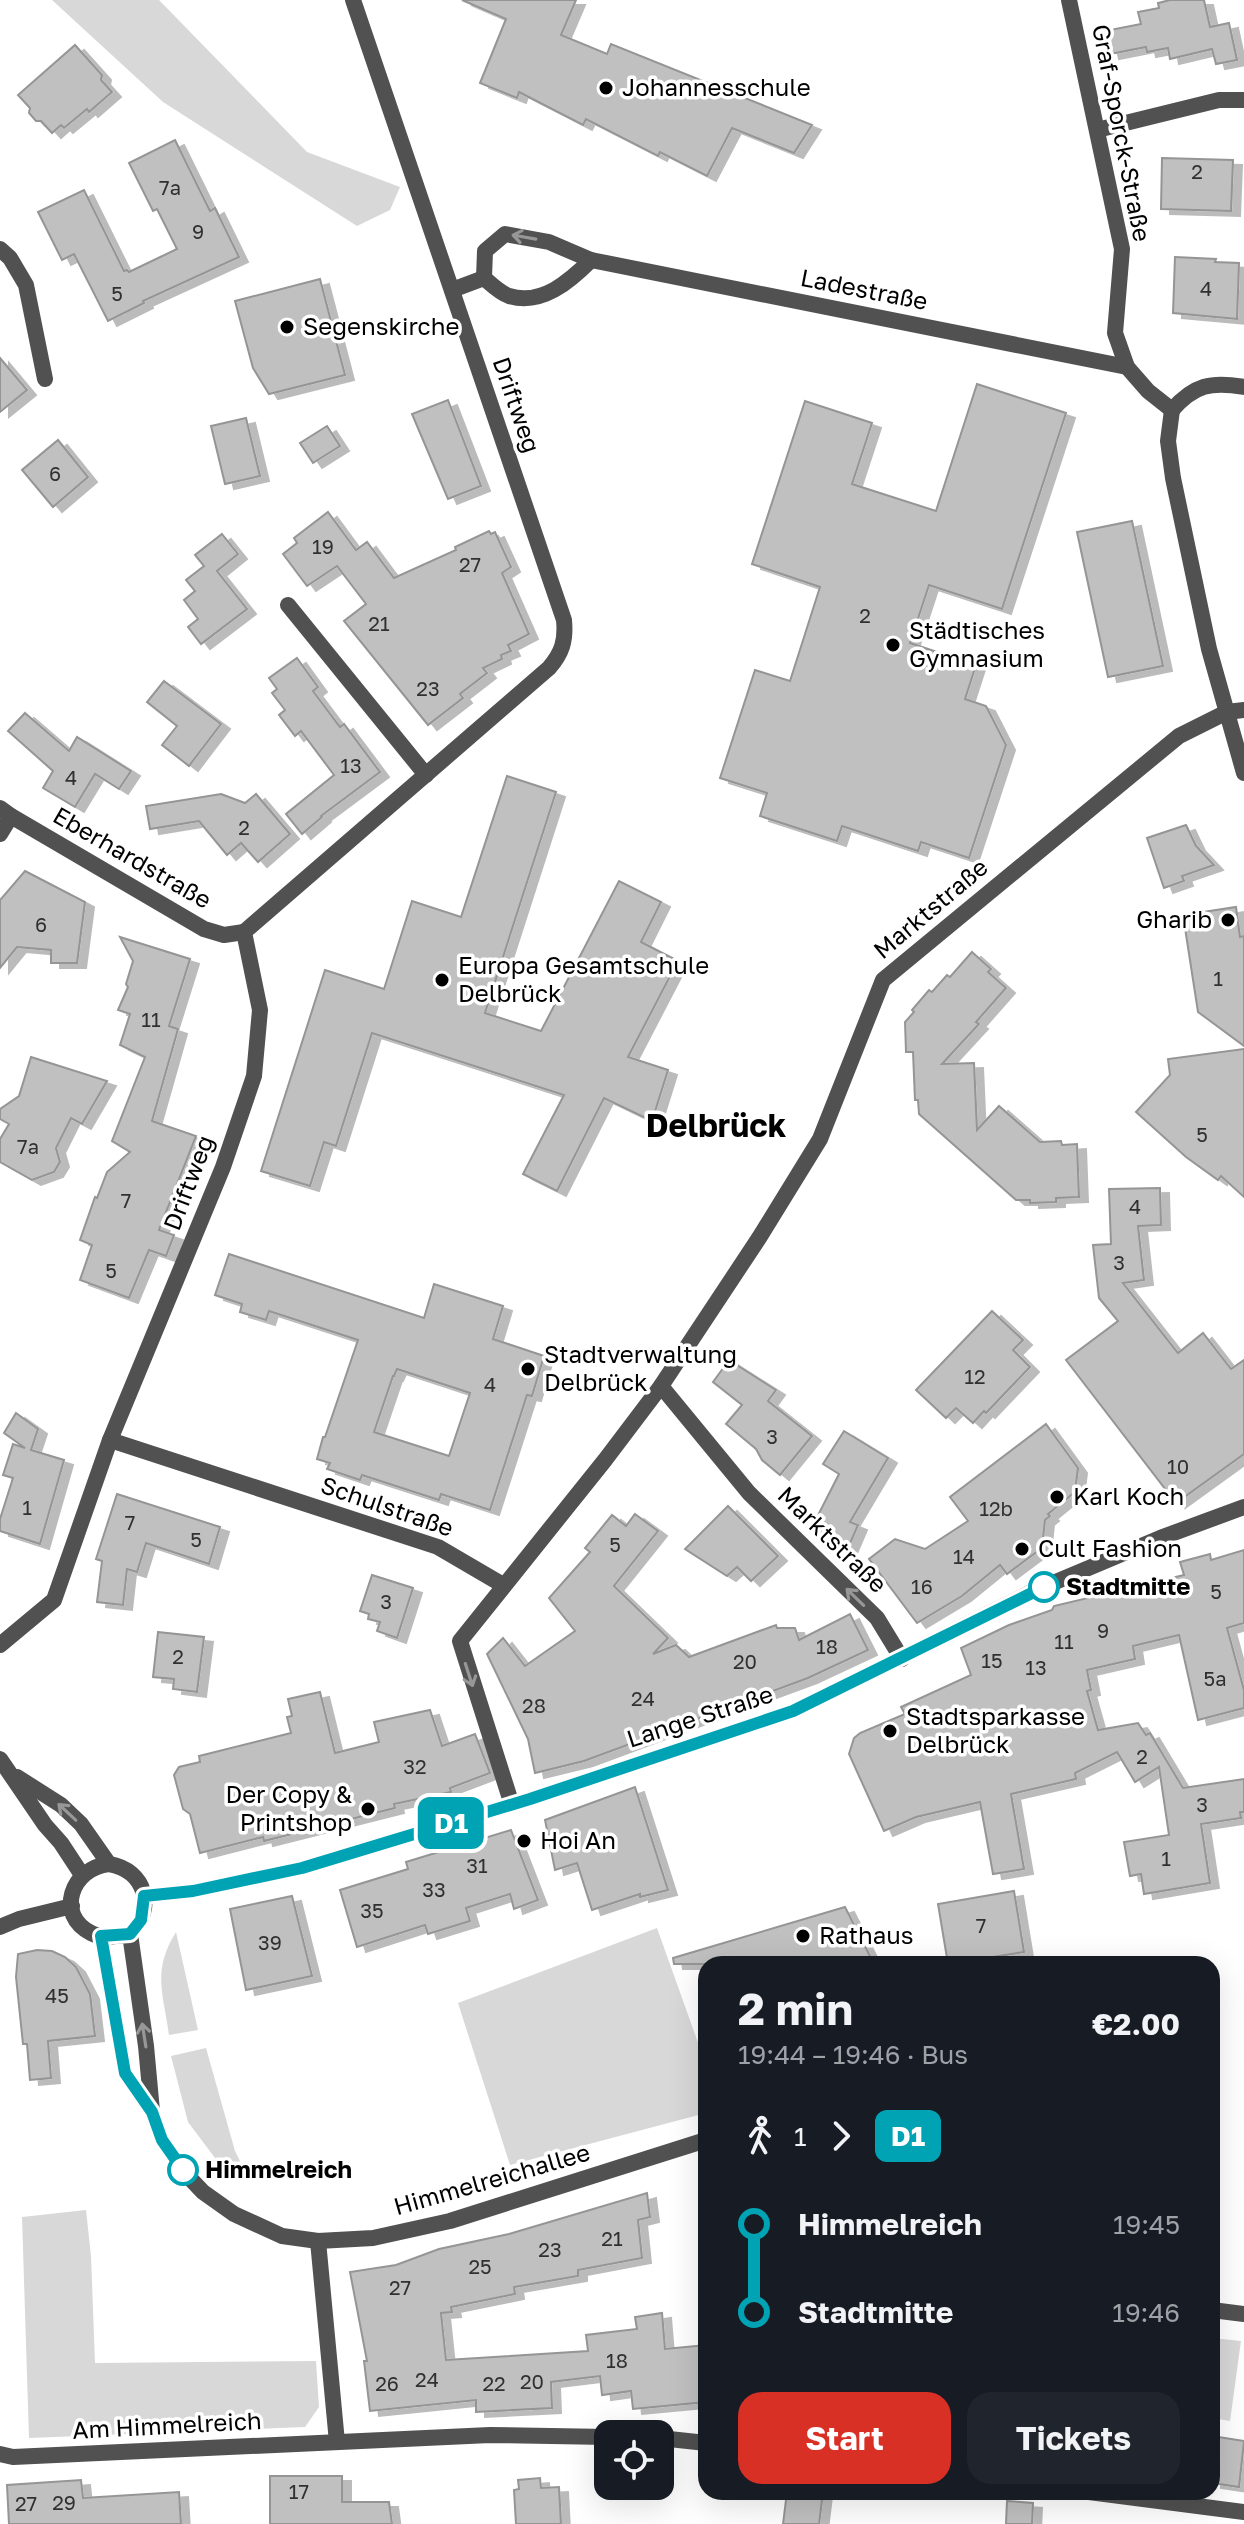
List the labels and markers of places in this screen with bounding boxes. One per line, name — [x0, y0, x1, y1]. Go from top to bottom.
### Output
place label: Johannesschule — [622, 72, 811, 101]
marker: Johannesschule — [597, 79, 615, 97]
place label: Segenskirche — [303, 311, 459, 340]
marker: Segenskirche — [278, 318, 296, 336]
place label: Städtisches Gymnasium — [909, 615, 1045, 672]
marker: Städtisches Gymnasium — [884, 636, 902, 654]
place label: Gharib — [1136, 904, 1212, 933]
marker: Gharib — [1219, 911, 1237, 929]
place label: Europa Gesamtschule Delbrück — [458, 950, 709, 1007]
marker: Europa Gesamtschule Delbrück — [433, 971, 451, 989]
place label: Stadtverwaltung Delbrück — [544, 1339, 737, 1396]
marker: Stadtverwaltung Delbrück — [519, 1360, 537, 1378]
place label: Karl Koch — [1073, 1481, 1184, 1510]
marker: Karl Koch — [1048, 1488, 1066, 1506]
place label: Cult Fashion — [1038, 1533, 1182, 1562]
marker: Cult Fashion — [1013, 1540, 1031, 1558]
place label: Stadtmitte — [1066, 1571, 1190, 1600]
marker: Stadtmitte — [1029, 1572, 1059, 1602]
place label: Stadtsparkasse Delbrück — [906, 1701, 1085, 1758]
marker: Stadtsparkasse Delbrück — [881, 1722, 899, 1740]
place label: Der Copy & Printshop — [225, 1779, 352, 1836]
marker: Der Copy & Printshop — [359, 1800, 377, 1818]
place label: Hoi An — [540, 1825, 616, 1854]
marker: Hoi An — [515, 1832, 533, 1850]
place label: Rathaus — [819, 1920, 914, 1949]
marker: Rathaus — [794, 1927, 812, 1945]
place label: Himmelreich — [205, 2154, 352, 2183]
marker: Himmelreich — [168, 2155, 198, 2185]

